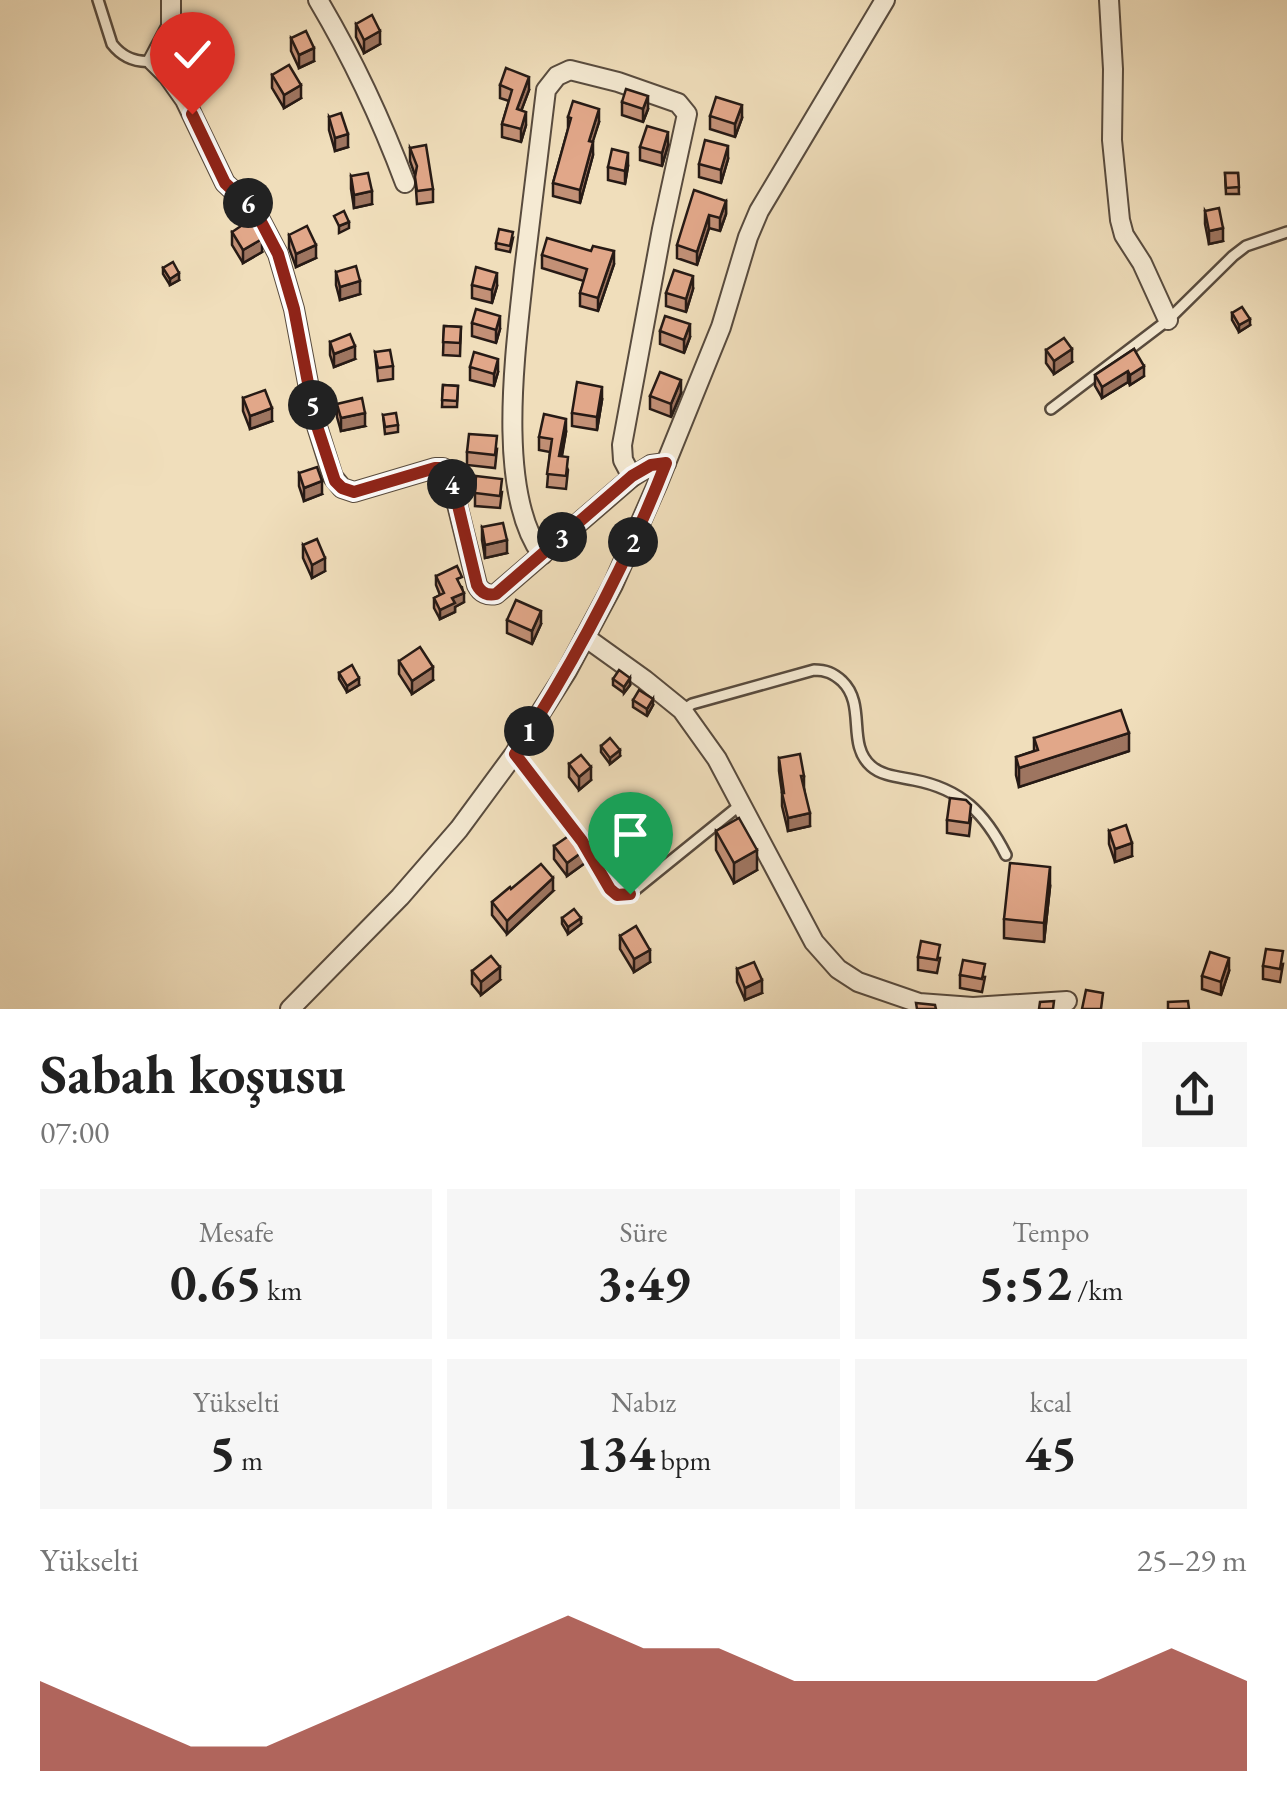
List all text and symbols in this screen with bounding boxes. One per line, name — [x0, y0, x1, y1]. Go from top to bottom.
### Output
pin — [150, 12, 235, 115]
icon: check — [165, 27, 220, 82]
pin: 6 — [223, 178, 273, 228]
text: 6 — [241, 185, 255, 221]
pin: 5 — [288, 380, 338, 430]
text: 5 — [306, 387, 320, 423]
pin: 4 — [427, 459, 477, 509]
text: 4 — [445, 466, 459, 502]
pin: 3 — [537, 512, 587, 562]
pin: 2 — [608, 517, 658, 567]
text: 3 — [555, 519, 569, 555]
text: 2 — [626, 524, 640, 560]
pin: 1 — [504, 706, 554, 756]
text: 1 — [522, 713, 536, 749]
pin — [588, 792, 673, 895]
icon: arrive — [603, 807, 658, 862]
text: Sabah koşusu — [40, 1038, 346, 1109]
button: share — [1142, 1042, 1247, 1147]
text: 07:00 — [40, 1111, 109, 1153]
text: Mesafe — [199, 1214, 274, 1250]
text: Süre — [619, 1214, 668, 1250]
text: Tempo — [1012, 1214, 1089, 1250]
text: 0.65 — [170, 1250, 262, 1315]
text: 3:49 — [597, 1250, 690, 1315]
text: 5:52 — [978, 1250, 1072, 1315]
text: km — [262, 1272, 302, 1308]
text: /km — [1072, 1272, 1123, 1308]
text: Yükselti — [193, 1384, 279, 1420]
text: Nabız — [611, 1384, 676, 1420]
text: kcal — [1030, 1384, 1072, 1420]
text: 5 — [209, 1420, 236, 1485]
text: 134 — [576, 1420, 655, 1485]
text: 45 — [1024, 1420, 1077, 1485]
text: m — [236, 1442, 263, 1478]
text: bpm — [655, 1442, 711, 1478]
text: Yükselti — [40, 1539, 139, 1581]
text: 25–29 m — [1137, 1539, 1247, 1581]

